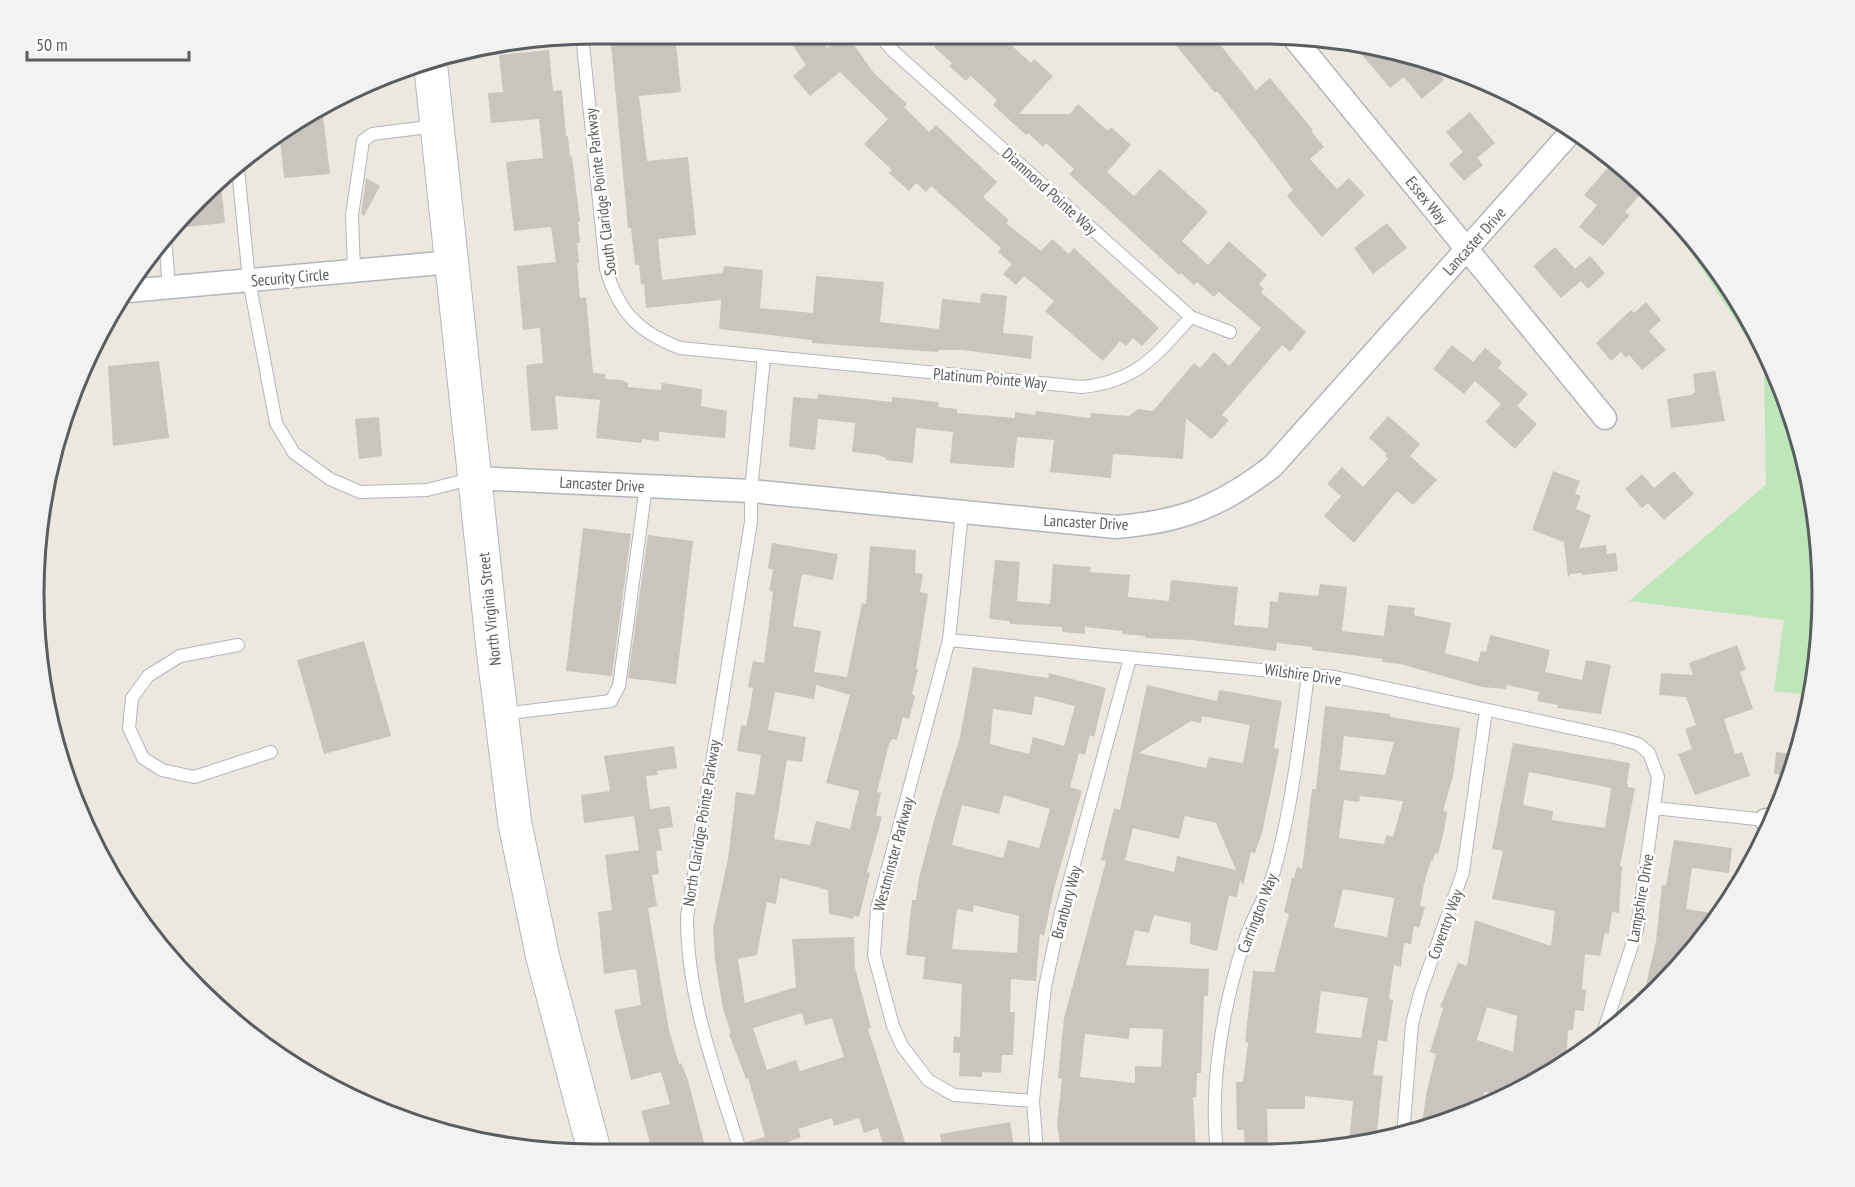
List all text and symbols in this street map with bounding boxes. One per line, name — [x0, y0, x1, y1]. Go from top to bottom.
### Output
scale bar — [27, 24, 189, 62]
text: 50 m — [36, 33, 68, 56]
street label: South Claridge Pointe Parkway — [580, 107, 620, 277]
street label: Diamnond Pointe Way — [998, 143, 1102, 239]
street label: Essex Way — [1402, 172, 1452, 228]
street label: Lancaster Drive — [1438, 203, 1510, 279]
street label: Security Circle — [250, 264, 330, 290]
street label: Platinum Pointe Way — [932, 363, 1048, 393]
street label: Lancaster Drive — [559, 472, 645, 496]
street label: Lancaster Drive — [1043, 510, 1129, 534]
street label: North Virginia Street — [473, 551, 505, 667]
street label: Wilshire Drive — [1263, 659, 1343, 689]
street label: North Claridge Pointe Parkway — [678, 738, 724, 908]
street label: Westminster Parkway — [868, 795, 918, 913]
street label: Lampshire Drive — [1622, 852, 1658, 944]
street label: Branbury Way — [1047, 863, 1085, 941]
street label: Carrington Way — [1233, 870, 1281, 956]
street label: Coventry Way — [1423, 886, 1467, 962]

